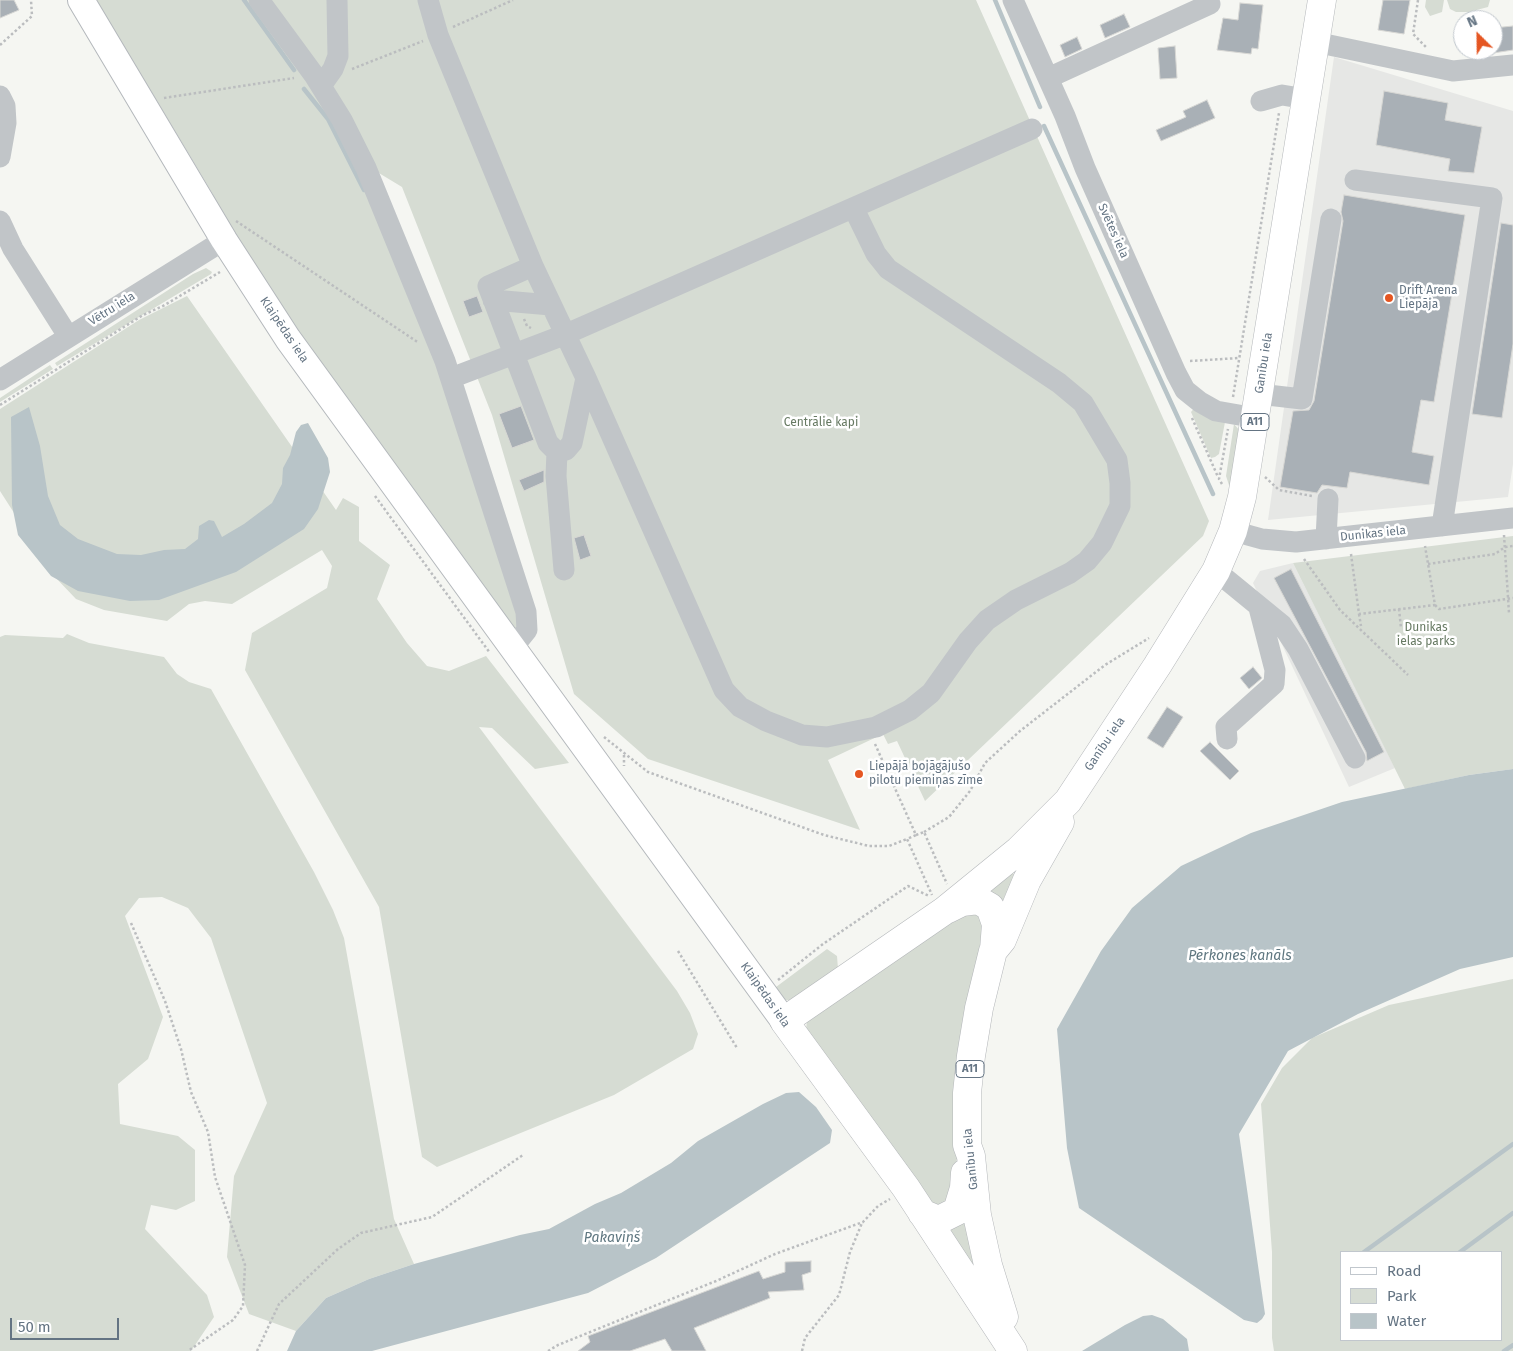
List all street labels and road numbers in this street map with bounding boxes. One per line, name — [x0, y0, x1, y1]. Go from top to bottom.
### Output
street label: Svētes iela — [1095, 201, 1131, 261]
street label: Vētru iela — [86, 289, 138, 329]
street label: Klaipēdas iela — [257, 294, 311, 366]
street label: Ganību iela — [1252, 331, 1276, 395]
road number: A11 — [1241, 414, 1269, 431]
street label: Dunikas iela — [1339, 523, 1407, 545]
street label: Ganību iela — [1082, 714, 1128, 774]
street label: Klaipēdas iela — [737, 960, 793, 1030]
road number: A11 — [956, 1060, 984, 1078]
street label: Ganību iela — [961, 1127, 981, 1191]

